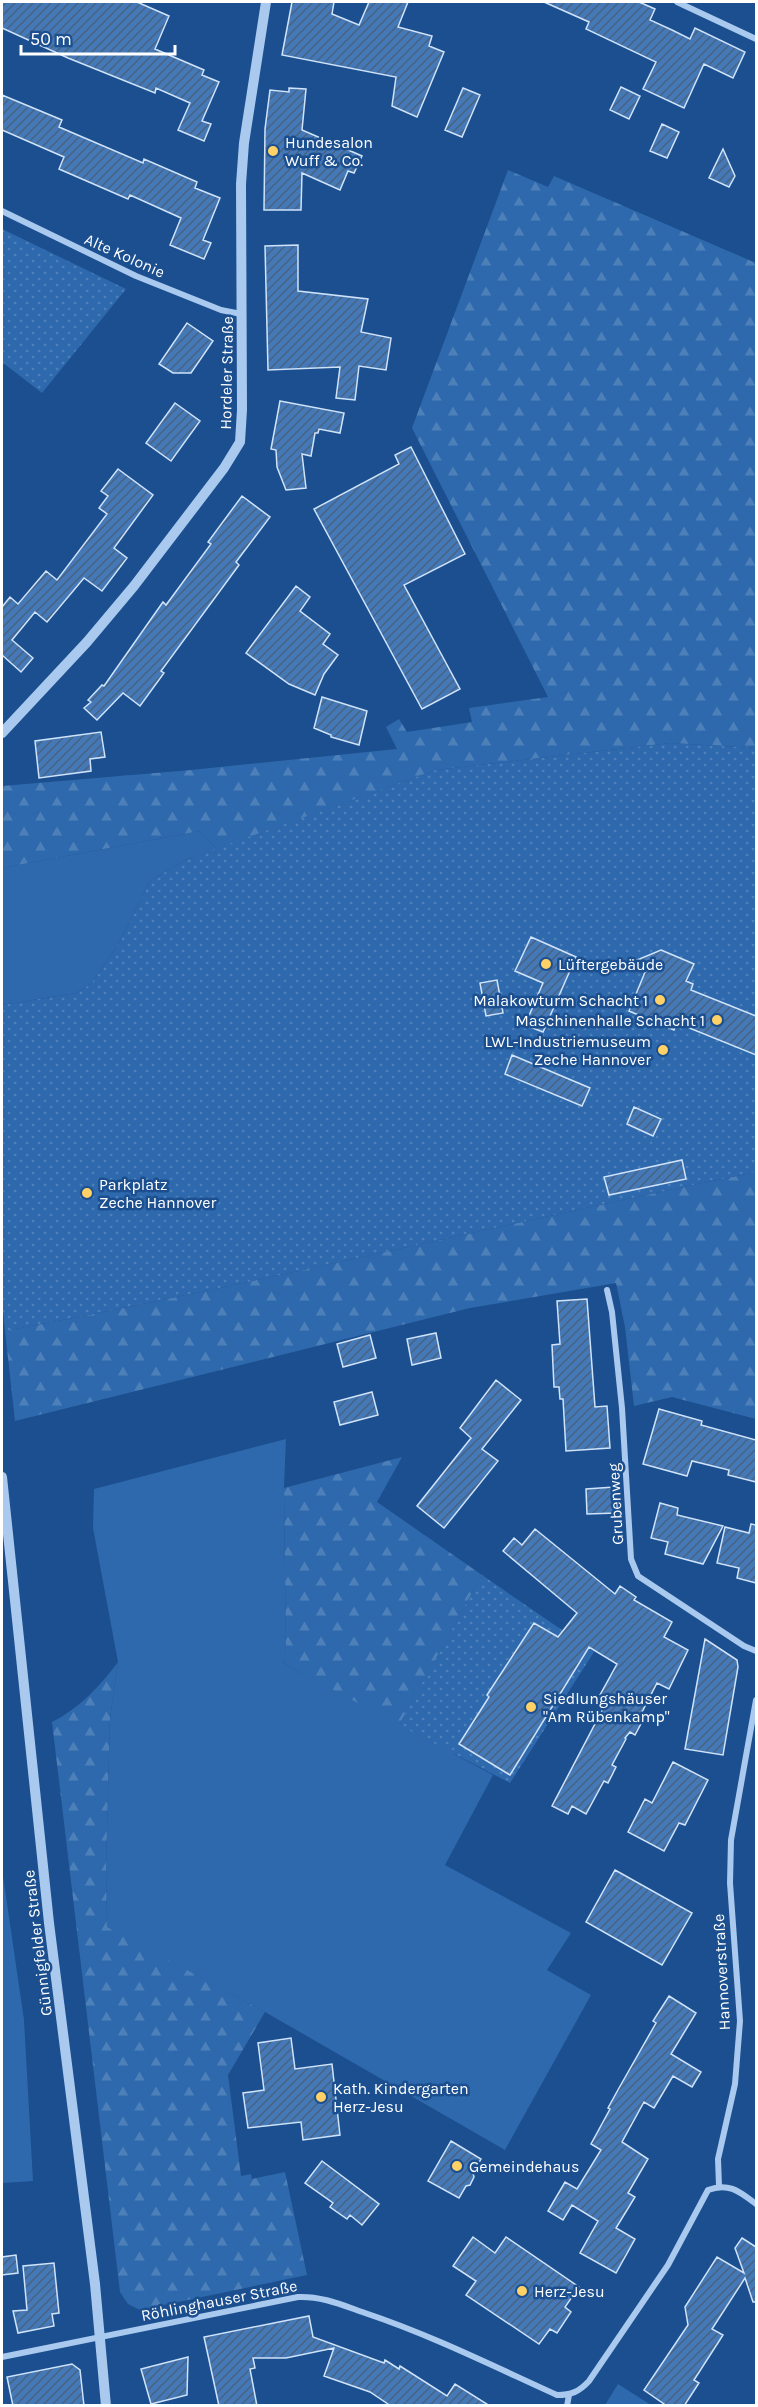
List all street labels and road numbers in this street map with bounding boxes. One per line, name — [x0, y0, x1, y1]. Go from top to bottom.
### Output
street label: Alte Kolonie — [82, 229, 168, 282]
street label: Hordeler Straße — [216, 316, 237, 430]
street label: Grubenweg — [604, 1463, 627, 1545]
street label: Günnigfelder Straße — [19, 1869, 56, 2017]
street label: Hannoverstraße — [709, 1913, 734, 2031]
street label: Röhlinghauser Straße — [139, 2276, 299, 2325]

